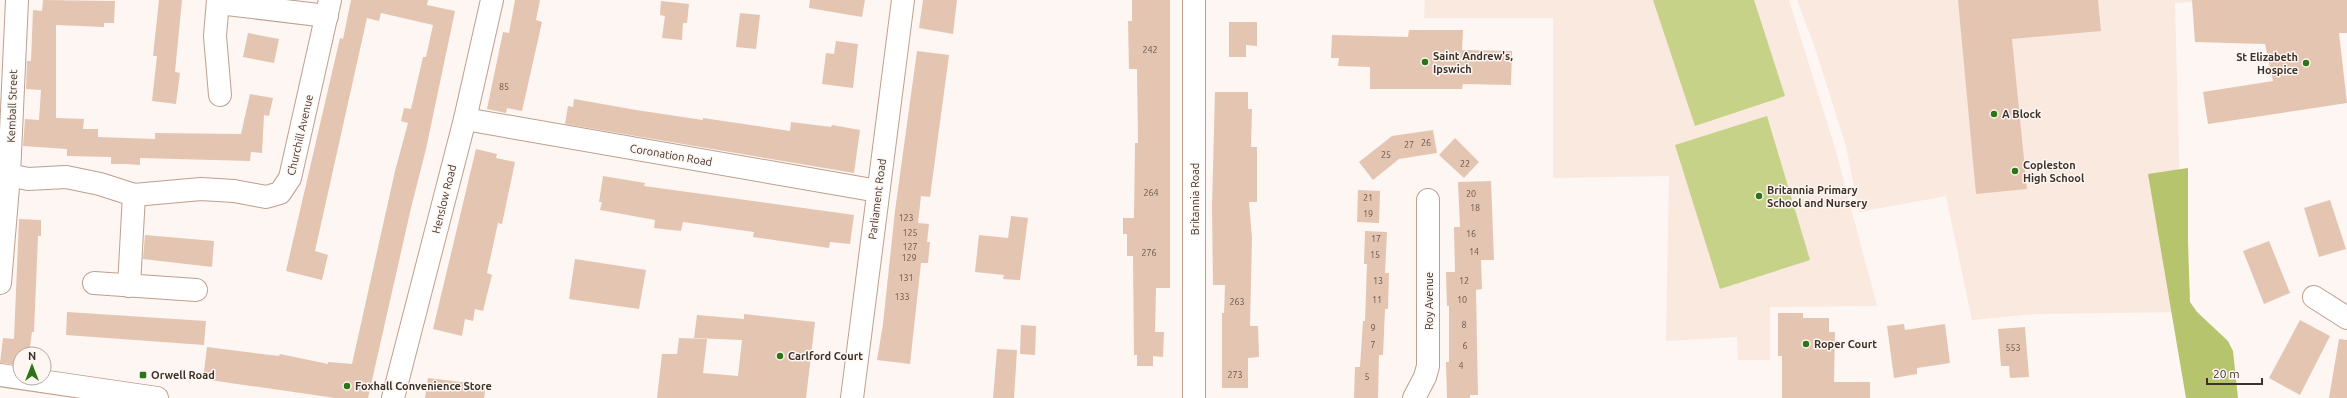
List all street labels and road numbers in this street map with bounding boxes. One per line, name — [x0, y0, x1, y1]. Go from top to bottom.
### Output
street label: Kemball Street — [5, 69, 19, 143]
street label: Churchill Avenue — [285, 93, 315, 177]
street label: Coronation Road — [629, 142, 713, 168]
street label: Parliament Road — [866, 158, 888, 240]
street label: Henslow Road — [430, 163, 458, 235]
street label: Britannia Road — [1189, 163, 1201, 235]
street label: Roy Avenue — [1423, 272, 1435, 330]

